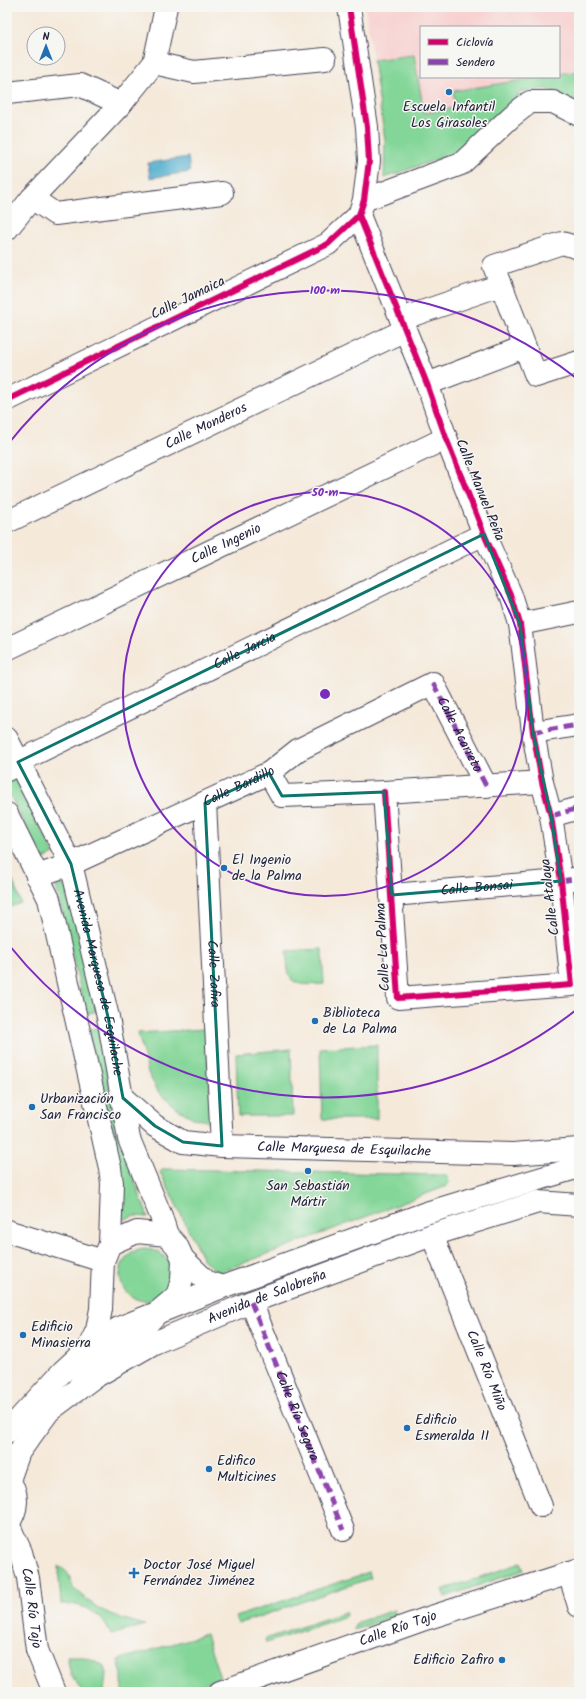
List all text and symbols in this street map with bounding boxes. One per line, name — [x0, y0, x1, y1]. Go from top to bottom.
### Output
north arrow — [26, 26, 66, 66]
legend — [420, 26, 560, 78]
text: N — [43, 28, 50, 46]
text: Ciclovía — [456, 33, 494, 52]
text: Sendero — [456, 53, 495, 72]
marker: Escuela Infantil Los Girasoles — [444, 87, 454, 97]
place label: Escuela Infantil Los Girasoles — [403, 96, 496, 134]
street label: Calle Jamaica — [147, 270, 229, 326]
text: 100 m — [310, 281, 340, 300]
street label: Calle Monderos — [161, 397, 251, 455]
street label: Calle Manuel Peña — [449, 435, 511, 545]
text: 50 m — [311, 483, 339, 502]
street label: Calle Ingenio — [187, 517, 265, 570]
street label: Calle Jarcia — [209, 626, 280, 676]
centre of rings — [318, 687, 332, 701]
street label: Calle Acarreto — [431, 693, 488, 776]
street label: Calle Bardillo — [199, 761, 280, 813]
place label: El Ingenio de la Palma — [232, 849, 302, 887]
street label: Calle Atalaya — [534, 857, 566, 937]
marker: El Ingenio de la Palma — [219, 863, 229, 873]
street label: Calle Bonsai — [440, 874, 514, 902]
street label: Avenida Marquesa de Esquilache — [66, 887, 129, 1078]
street label: Calle La Palma — [370, 902, 396, 992]
street label: Calle Zafira — [201, 939, 226, 1008]
place label: Biblioteca de La Palma — [323, 1002, 397, 1040]
marker: Biblioteca de La Palma — [310, 1016, 320, 1026]
place label: Urbanización San Francisco — [40, 1088, 121, 1126]
marker: Urbanización San Francisco — [27, 1102, 37, 1112]
street label: Calle Marquesa de Esquilache — [257, 1136, 432, 1163]
marker: San Sebastián Mártir — [303, 1166, 313, 1176]
place label: San Sebastián Mártir — [266, 1175, 350, 1213]
street label: Avenida de Salobreña — [204, 1264, 330, 1330]
place label: Edificio Minasierra — [31, 1316, 91, 1354]
street label: Calle Río Miño — [460, 1327, 513, 1414]
marker: Edificio Minasierra — [18, 1330, 28, 1340]
street label: Calle Río Segura — [269, 1368, 325, 1465]
place label: Edificio Esmeralda II — [415, 1409, 489, 1447]
marker: Edificio Esmeralda II — [402, 1423, 412, 1433]
place label: Edifico Multicines — [217, 1450, 276, 1488]
marker: Edifico Multicines — [204, 1464, 214, 1474]
place label: Doctor José Miguel Fernández Jiménez — [143, 1554, 255, 1592]
street label: Calle Río Tajo — [15, 1565, 48, 1650]
marker: Doctor José Miguel Fernández Jiménez — [128, 1567, 140, 1579]
street label: Calle Río Tajo — [356, 1605, 440, 1653]
place label: Edificio Zafiro — [413, 1649, 494, 1671]
marker: Edificio Zafiro — [497, 1655, 507, 1665]

